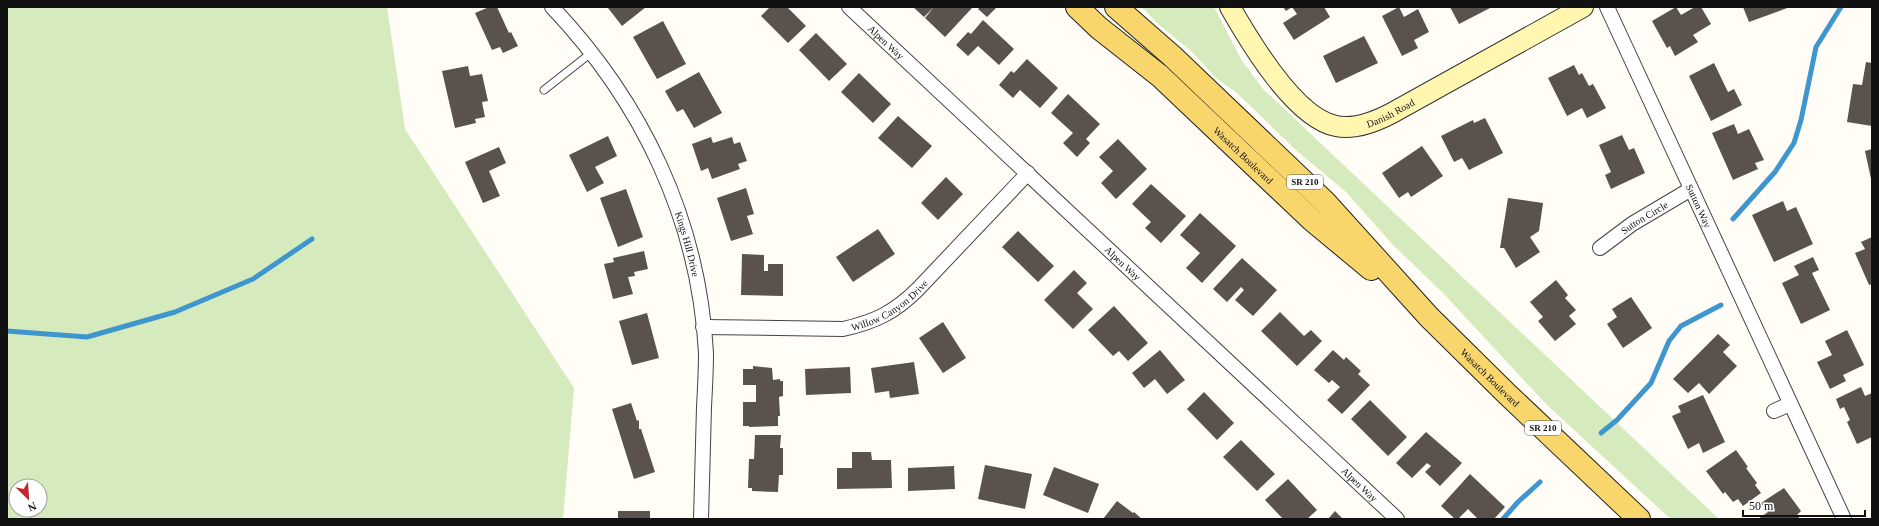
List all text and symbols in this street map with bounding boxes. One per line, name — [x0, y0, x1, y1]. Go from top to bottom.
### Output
street label: Alpen Way — [866, 23, 906, 62]
street label: Danish Road — [1365, 97, 1416, 130]
street label: Wasatch Boulevard — [1211, 125, 1275, 186]
road number: SR 210 — [1287, 175, 1323, 189]
street label: Sutton Way — [1684, 183, 1713, 229]
street label: Sutton Circle — [1619, 199, 1670, 236]
street label: Kings Hill Drive — [673, 210, 701, 278]
street label: Alpen Way — [1103, 244, 1143, 283]
street label: Willow Canyon Drive — [850, 277, 930, 333]
street label: Wasatch Boulevard — [1458, 347, 1522, 409]
road number: SR 210 — [1525, 421, 1561, 435]
street label: Alpen Way — [1339, 465, 1380, 504]
north arrow — [8, 478, 48, 518]
scale bar — [1743, 492, 1865, 518]
text: 50 m — [1749, 499, 1774, 513]
text: N — [26, 500, 38, 514]

